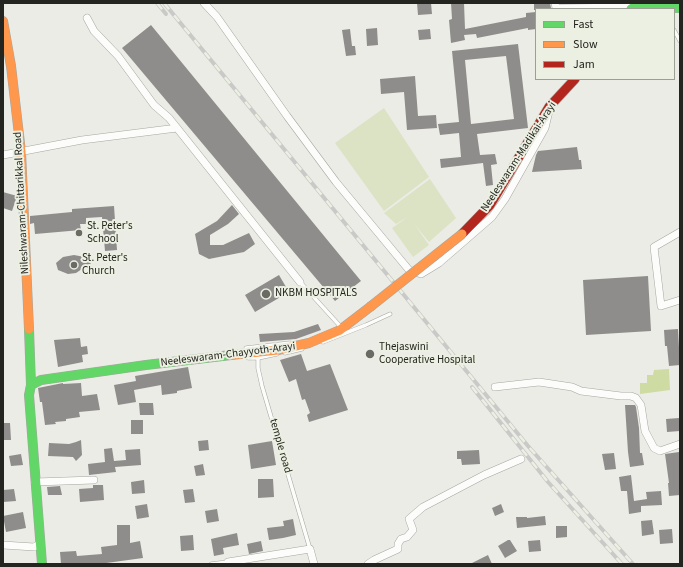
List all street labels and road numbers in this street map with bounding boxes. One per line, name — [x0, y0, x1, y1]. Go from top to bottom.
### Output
street label: Neeleswaram-Madikai-Arayi — [479, 100, 559, 214]
street label: Nileshwaram-Chittarikkal Road — [12, 131, 32, 275]
street label: Neeleswaram-Chayyoth-Arayi — [160, 340, 296, 370]
street label: temple road — [266, 417, 294, 475]

